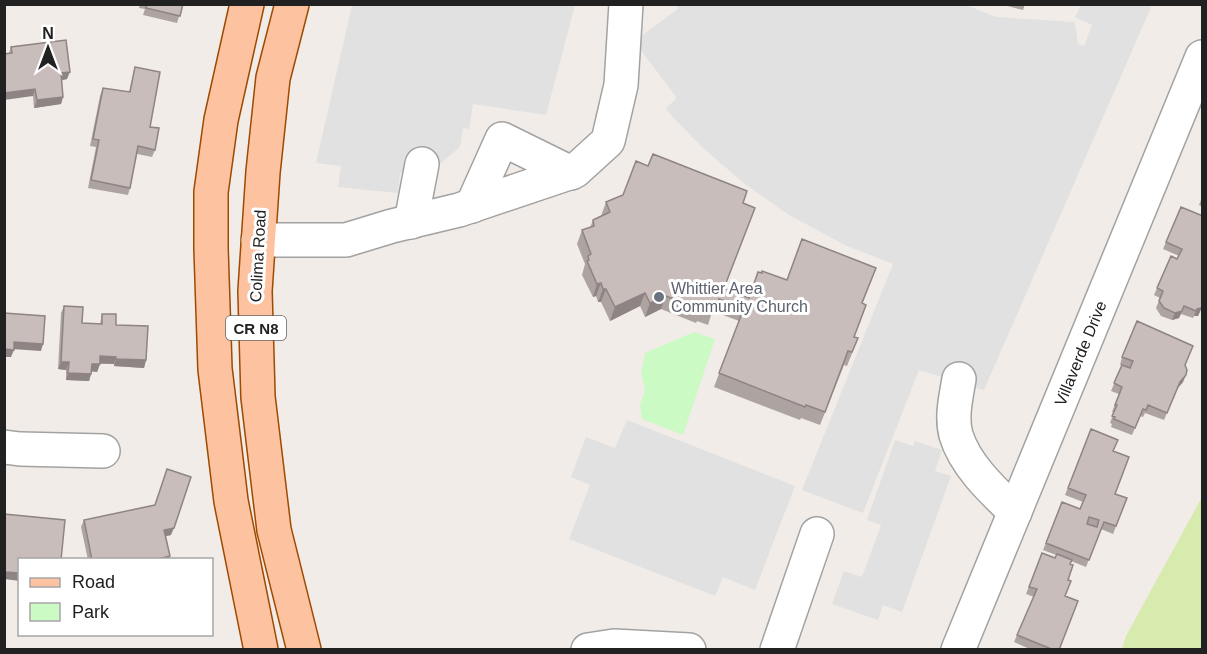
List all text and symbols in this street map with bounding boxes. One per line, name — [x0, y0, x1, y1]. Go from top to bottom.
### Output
north arrow — [18, 18, 78, 78]
text: N — [42, 25, 54, 42]
street label: Colima Road — [247, 209, 269, 303]
place label: Whittier Area Community Church — [671, 280, 808, 315]
marker: Whittier Area Community Church — [652, 290, 666, 304]
street label: Villaverde Drive — [1051, 298, 1109, 408]
road number: CR N8 — [226, 316, 286, 340]
legend — [18, 558, 213, 636]
text: Road — [72, 572, 115, 592]
text: Park — [72, 602, 110, 622]

